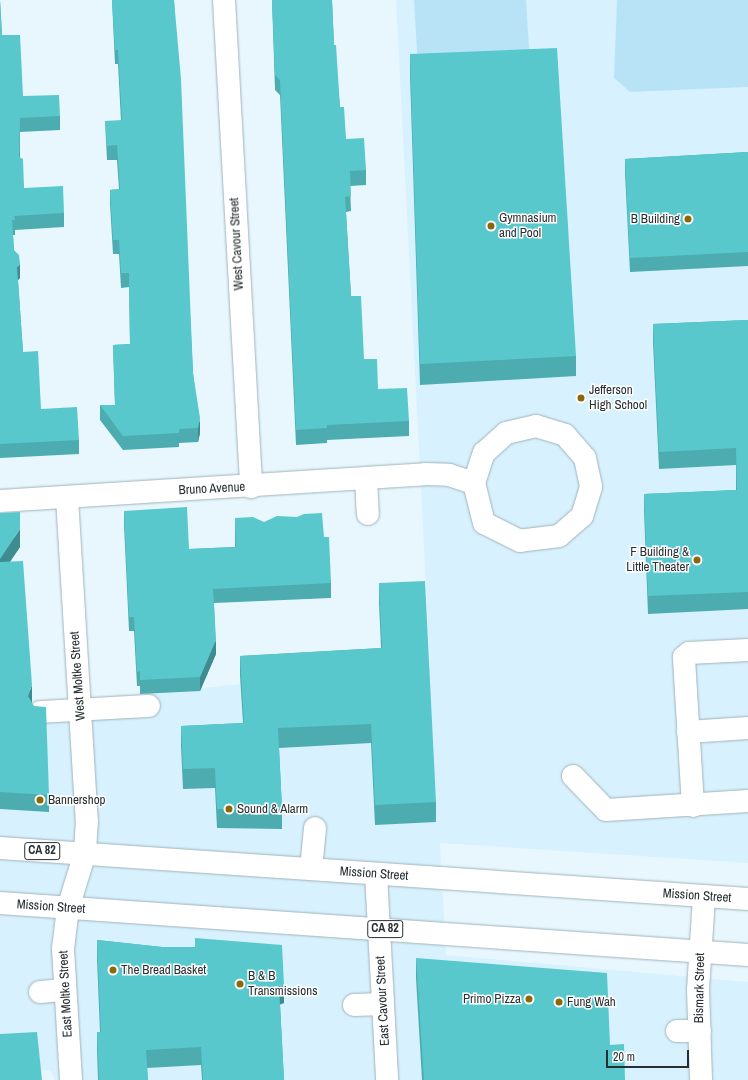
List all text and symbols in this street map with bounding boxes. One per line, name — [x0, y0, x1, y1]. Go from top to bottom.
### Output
street label: West Cavour Street — [227, 197, 247, 291]
place label: Gymnasium and Pool — [499, 211, 556, 242]
place label: B Building — [631, 211, 680, 227]
marker: B Building — [683, 214, 693, 224]
marker: Gymnasium and Pool — [486, 221, 496, 231]
place label: Jefferson High School — [589, 383, 647, 414]
marker: Jefferson High School — [576, 393, 586, 403]
street label: Bruno Avenue — [178, 479, 246, 499]
place label: F Building & Little Theater — [626, 545, 689, 576]
marker: F Building & Little Theater — [692, 555, 702, 565]
street label: West Moltke Street — [67, 631, 89, 721]
place label: Bannershop — [48, 792, 105, 808]
marker: Bannershop — [35, 795, 45, 805]
place label: Sound & Alarm — [237, 801, 309, 817]
marker: Sound & Alarm — [224, 804, 234, 814]
road number: CA 82 — [24, 841, 60, 861]
street label: Mission Street — [339, 864, 409, 884]
street label: Mission Street — [662, 886, 732, 906]
street label: Mission Street — [16, 897, 86, 917]
road number: CA 82 — [367, 919, 403, 939]
street label: East Moltke Street — [56, 950, 76, 1038]
street label: Bismark Street — [692, 953, 708, 1023]
street label: East Cavour Street — [373, 956, 393, 1046]
place label: The Bread Basket — [121, 962, 206, 978]
marker: The Bread Basket — [108, 965, 118, 975]
place label: B & B Transmissions — [248, 969, 318, 1000]
marker: B & B Transmissions — [235, 979, 245, 989]
place label: Primo Pizza — [463, 991, 521, 1007]
marker: Primo Pizza — [524, 994, 534, 1004]
place label: Fung Wah — [567, 994, 616, 1010]
marker: Fung Wah — [554, 997, 564, 1007]
scale bar — [608, 1042, 691, 1068]
text: 20 m — [613, 1049, 635, 1065]

